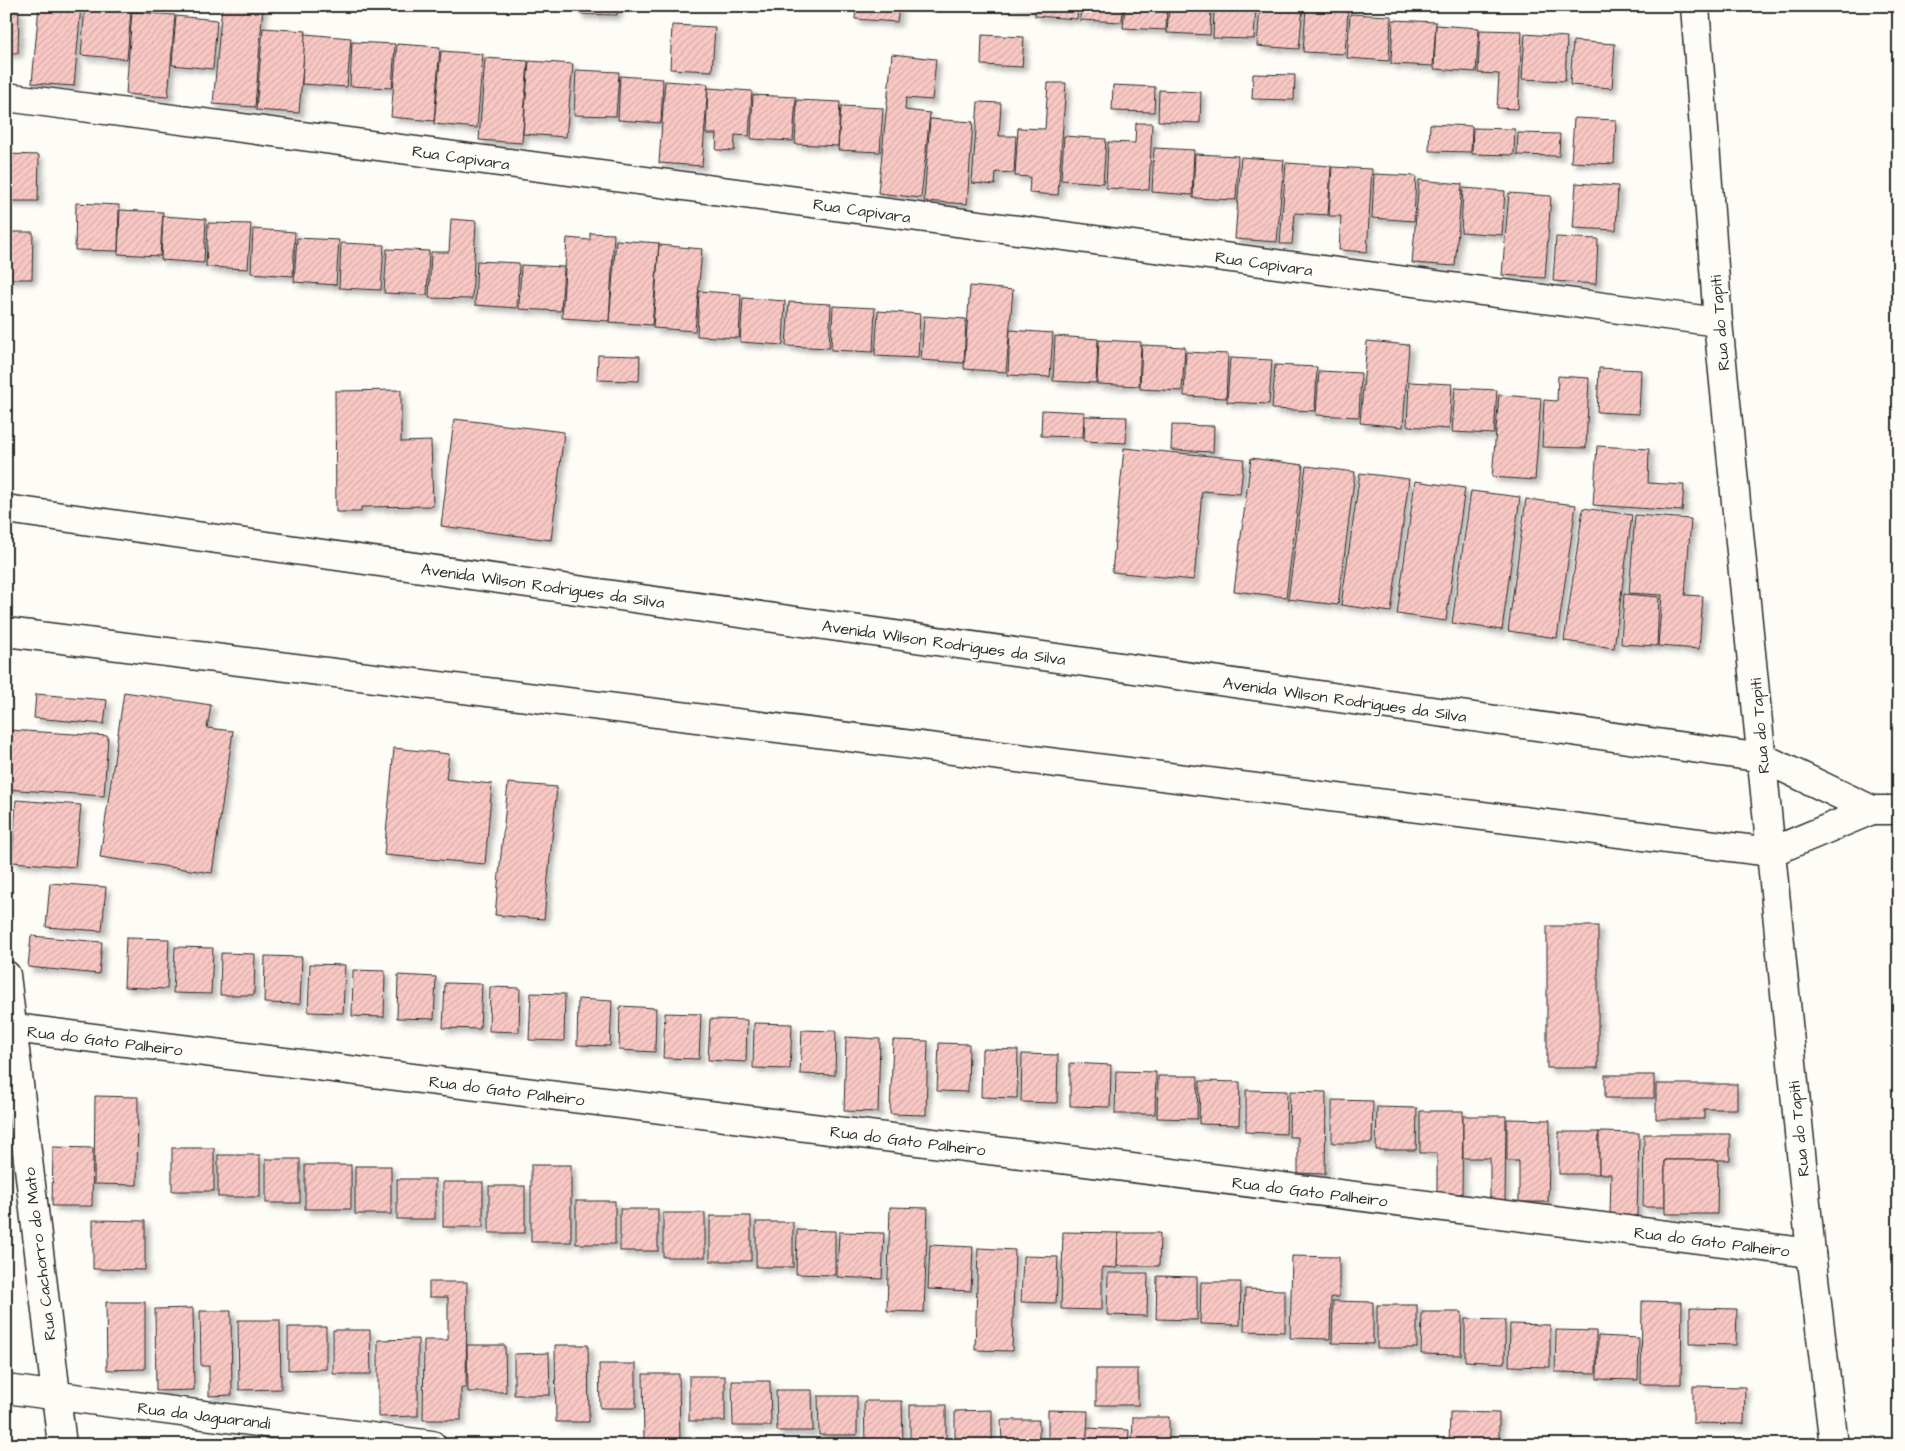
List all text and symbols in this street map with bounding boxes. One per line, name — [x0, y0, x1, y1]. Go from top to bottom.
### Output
street label: Rua Capivara — [411, 140, 511, 176]
street label: Rua Capivara — [812, 193, 912, 229]
street label: Rua Capivara — [1214, 246, 1314, 282]
street label: Rua do Tapiti — [1705, 274, 1735, 372]
street label: Avenida Wilson Rodrigues da Silva — [420, 558, 666, 615]
street label: Avenida Wilson Rodrigues da Silva — [821, 615, 1067, 672]
street label: Avenida Wilson Rodrigues da Silva — [1222, 672, 1468, 729]
street label: Rua do Tapiti — [1745, 677, 1775, 775]
street label: Rua do Gato Palheiro — [26, 1021, 184, 1061]
street label: Rua do Gato Palheiro — [428, 1071, 586, 1111]
street label: Rua do Tapiti — [1783, 1079, 1815, 1178]
street label: Rua do Gato Palheiro — [829, 1121, 987, 1161]
street label: Rua Cachorro do Mato — [18, 1166, 62, 1342]
street label: Rua do Gato Palheiro — [1231, 1172, 1389, 1212]
street label: Rua do Gato Palheiro — [1633, 1222, 1791, 1262]
street label: Rua da Jaguarandi — [136, 1397, 272, 1436]

